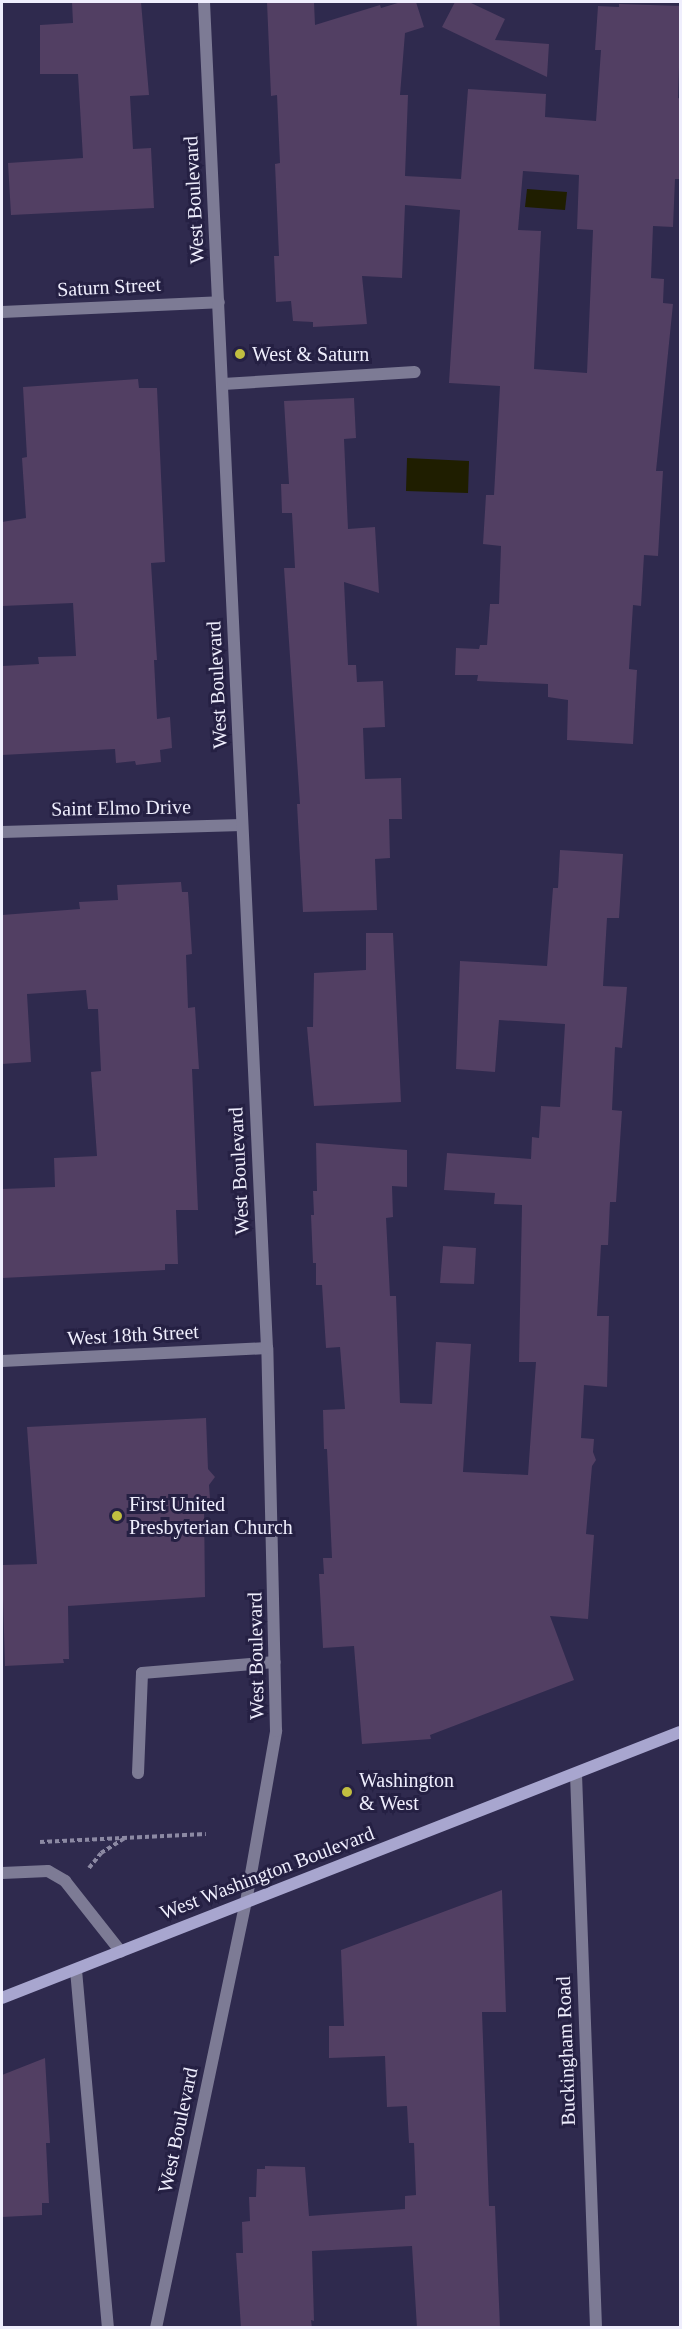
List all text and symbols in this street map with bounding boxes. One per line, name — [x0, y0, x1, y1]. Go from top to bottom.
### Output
street label: West Boulevard — [179, 136, 209, 264]
street label: Saturn Street — [57, 272, 161, 302]
place label: West & Saturn — [252, 342, 369, 366]
marker: West & Saturn — [233, 347, 247, 361]
street label: West Boulevard — [202, 621, 232, 749]
street label: Saint Elmo Drive — [51, 795, 191, 821]
street label: West Boulevard — [224, 1107, 254, 1235]
street label: West 18th Street — [67, 1320, 199, 1350]
place label: First United Presbyterian Church — [129, 1492, 293, 1539]
marker: First United Presbyterian Church — [110, 1509, 124, 1523]
street label: West Boulevard — [243, 1592, 269, 1720]
place label: Washington & West — [359, 1768, 454, 1815]
marker: Washington & West — [340, 1785, 354, 1799]
street label: West Washington Boulevard — [156, 1821, 378, 1925]
street label: Buckingham Road — [551, 1976, 581, 2126]
street label: West Boulevard — [153, 2065, 203, 2195]

